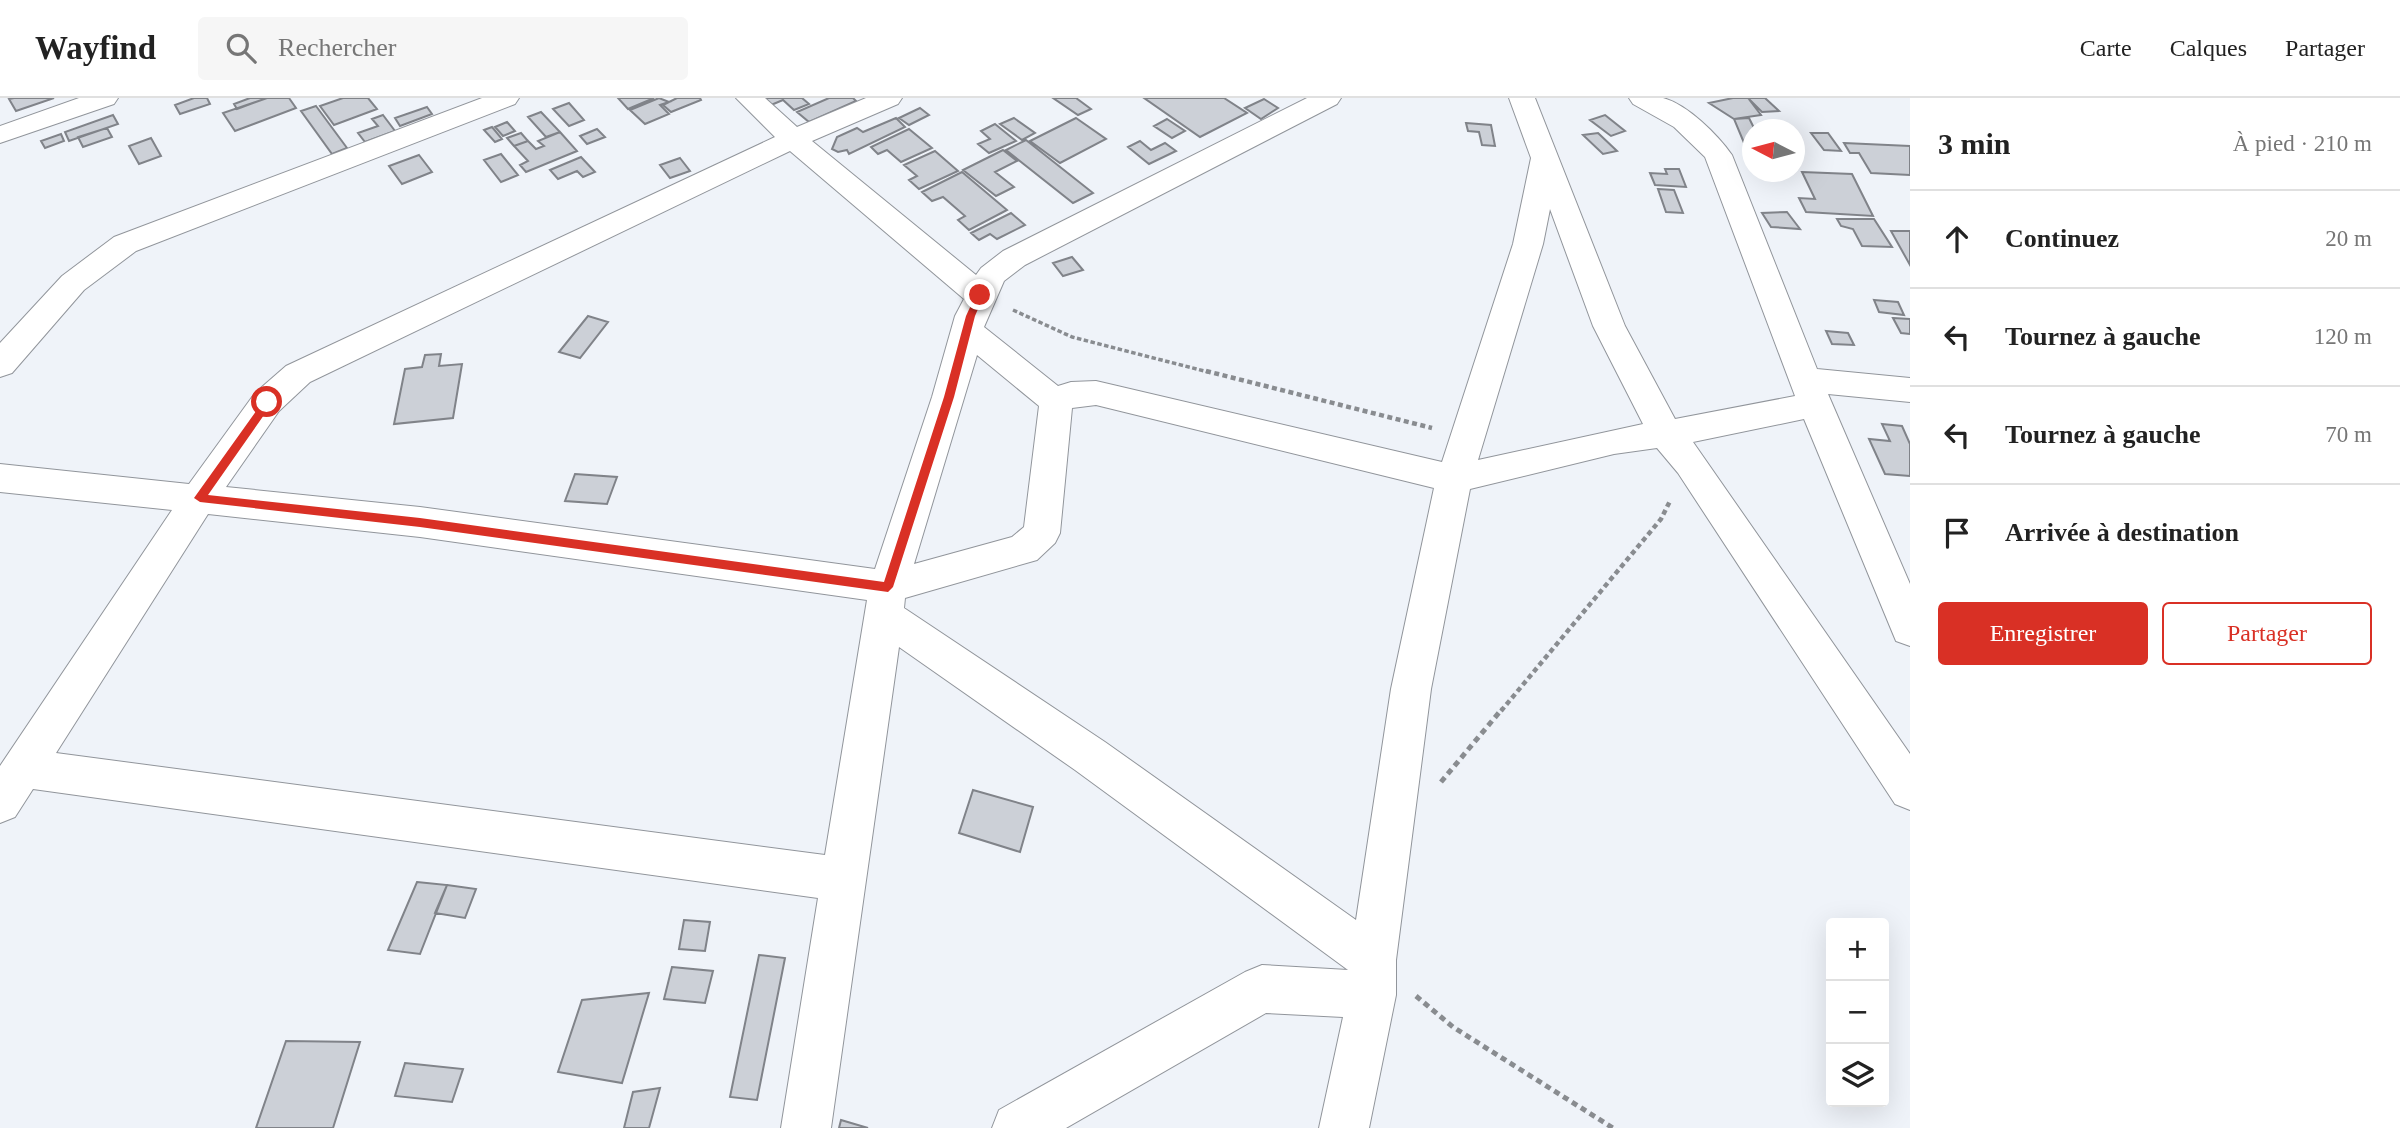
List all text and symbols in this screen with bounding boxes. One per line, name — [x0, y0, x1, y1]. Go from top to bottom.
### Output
search box — [198, 17, 688, 80]
icon: search — [222, 29, 260, 67]
text: Wayfind — [35, 30, 156, 66]
text: Rechercher — [278, 33, 396, 62]
text: Carte — [2080, 35, 2132, 61]
text: Calques — [2170, 35, 2247, 61]
text: Partager — [2285, 35, 2365, 61]
north arrow — [1742, 119, 1805, 182]
text: 3 min — [1938, 127, 2011, 160]
text: À pied · 210 m — [2233, 131, 2372, 156]
icon: ahead — [1938, 220, 1976, 258]
text: Continuez — [2005, 224, 2119, 253]
text: 20 m — [2325, 226, 2372, 251]
route end — [964, 279, 995, 310]
icon: left — [1938, 318, 1976, 356]
text: Tournez à gauche — [2005, 322, 2201, 351]
text: 120 m — [2314, 324, 2372, 349]
route start — [251, 386, 282, 417]
icon: left — [1938, 416, 1976, 454]
text: Tournez à gauche — [2005, 420, 2201, 449]
text: 70 m — [2325, 422, 2372, 447]
icon: arrive — [1938, 514, 1976, 552]
text: Arrivée à destination — [2005, 518, 2239, 547]
button: Enregistrer — [1938, 602, 2148, 665]
button: Partager — [2162, 602, 2372, 665]
map controls — [1826, 918, 1889, 1107]
button: + — [1826, 918, 1889, 981]
button: − — [1826, 981, 1889, 1044]
button: layers — [1826, 1044, 1889, 1107]

